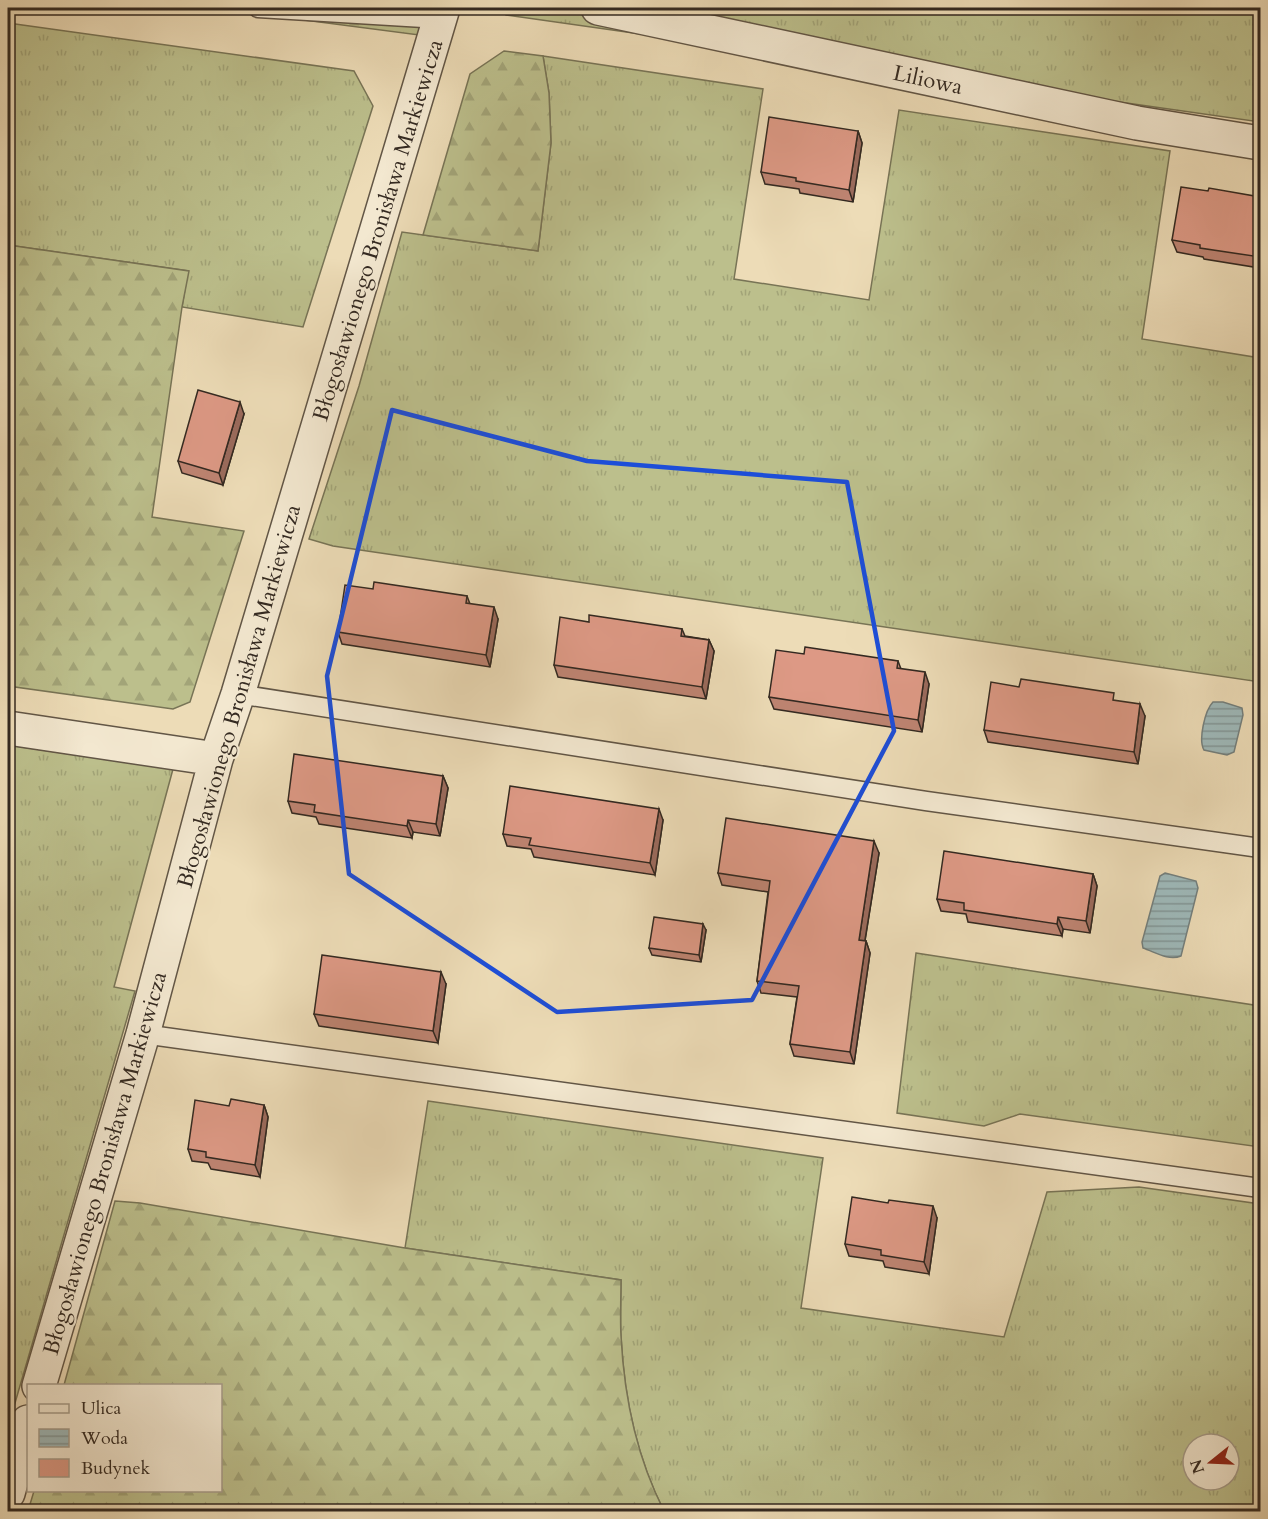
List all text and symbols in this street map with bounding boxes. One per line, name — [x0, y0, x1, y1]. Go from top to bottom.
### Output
street label: Błogosławionego Bronisława Markiewicza — [306, 35, 451, 425]
street label: Liliowa — [890, 58, 966, 102]
street label: Błogosławionego Bronisława Markiewicza — [170, 501, 308, 891]
street label: Błogosławionego Bronisława Markiewicza — [36, 968, 174, 1358]
legend — [27, 1384, 222, 1492]
text: Ulica — [81, 1396, 122, 1421]
text: Woda — [80, 1426, 128, 1451]
north arrow — [1181, 1432, 1241, 1492]
text: Budynek — [81, 1456, 151, 1481]
text: N — [1185, 1456, 1210, 1476]

